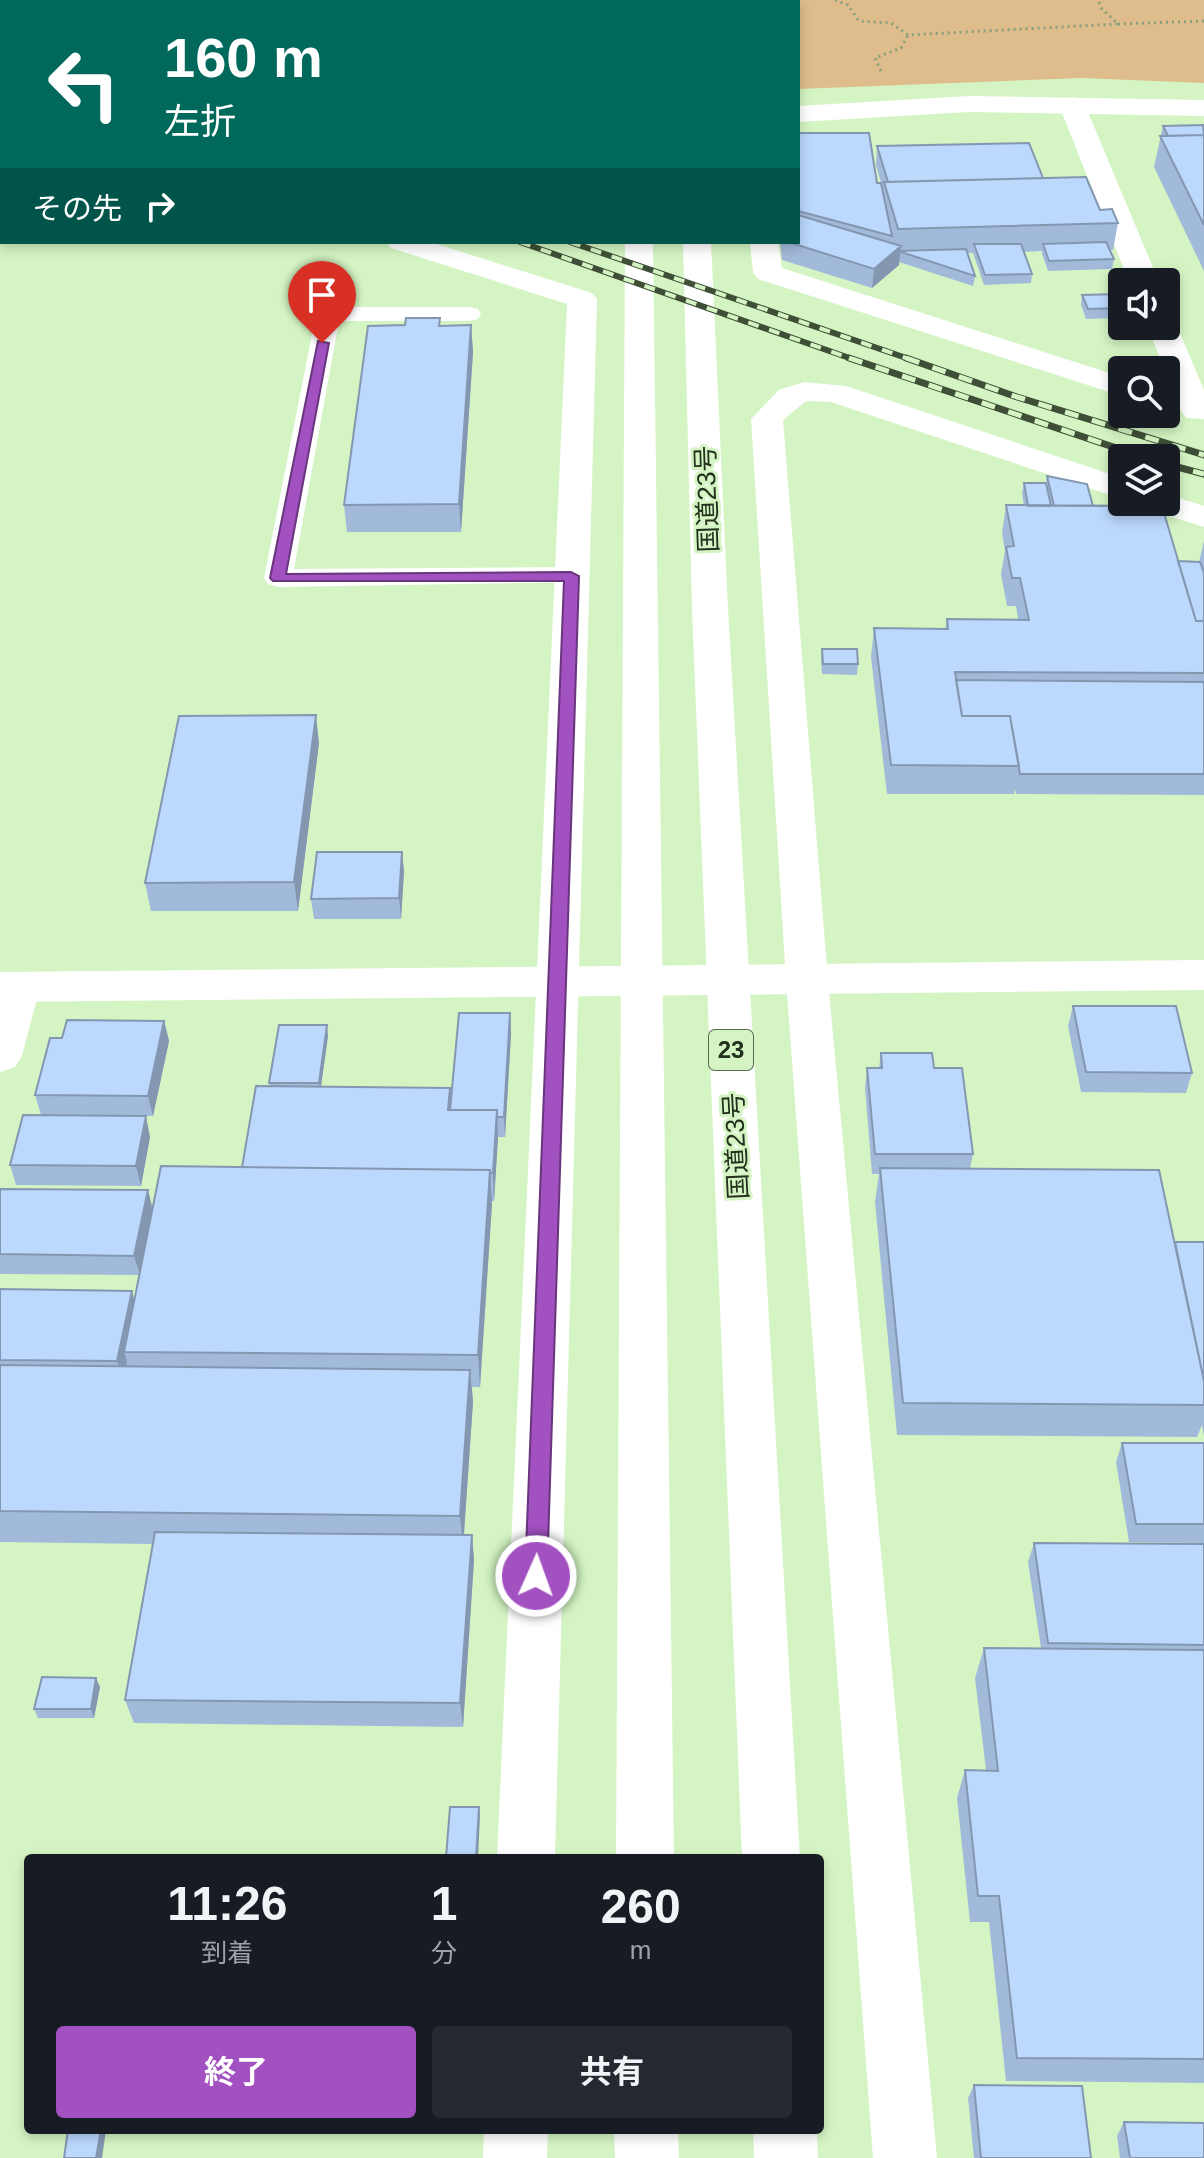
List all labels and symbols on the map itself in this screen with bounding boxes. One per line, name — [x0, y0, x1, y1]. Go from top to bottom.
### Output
pin — [288, 261, 356, 343]
street label: 国道23号 — [690, 445, 724, 553]
road number: 23 — [709, 1030, 753, 1070]
street label: 国道23号 — [718, 1092, 754, 1200]
position arrow — [494, 1534, 578, 1618]

